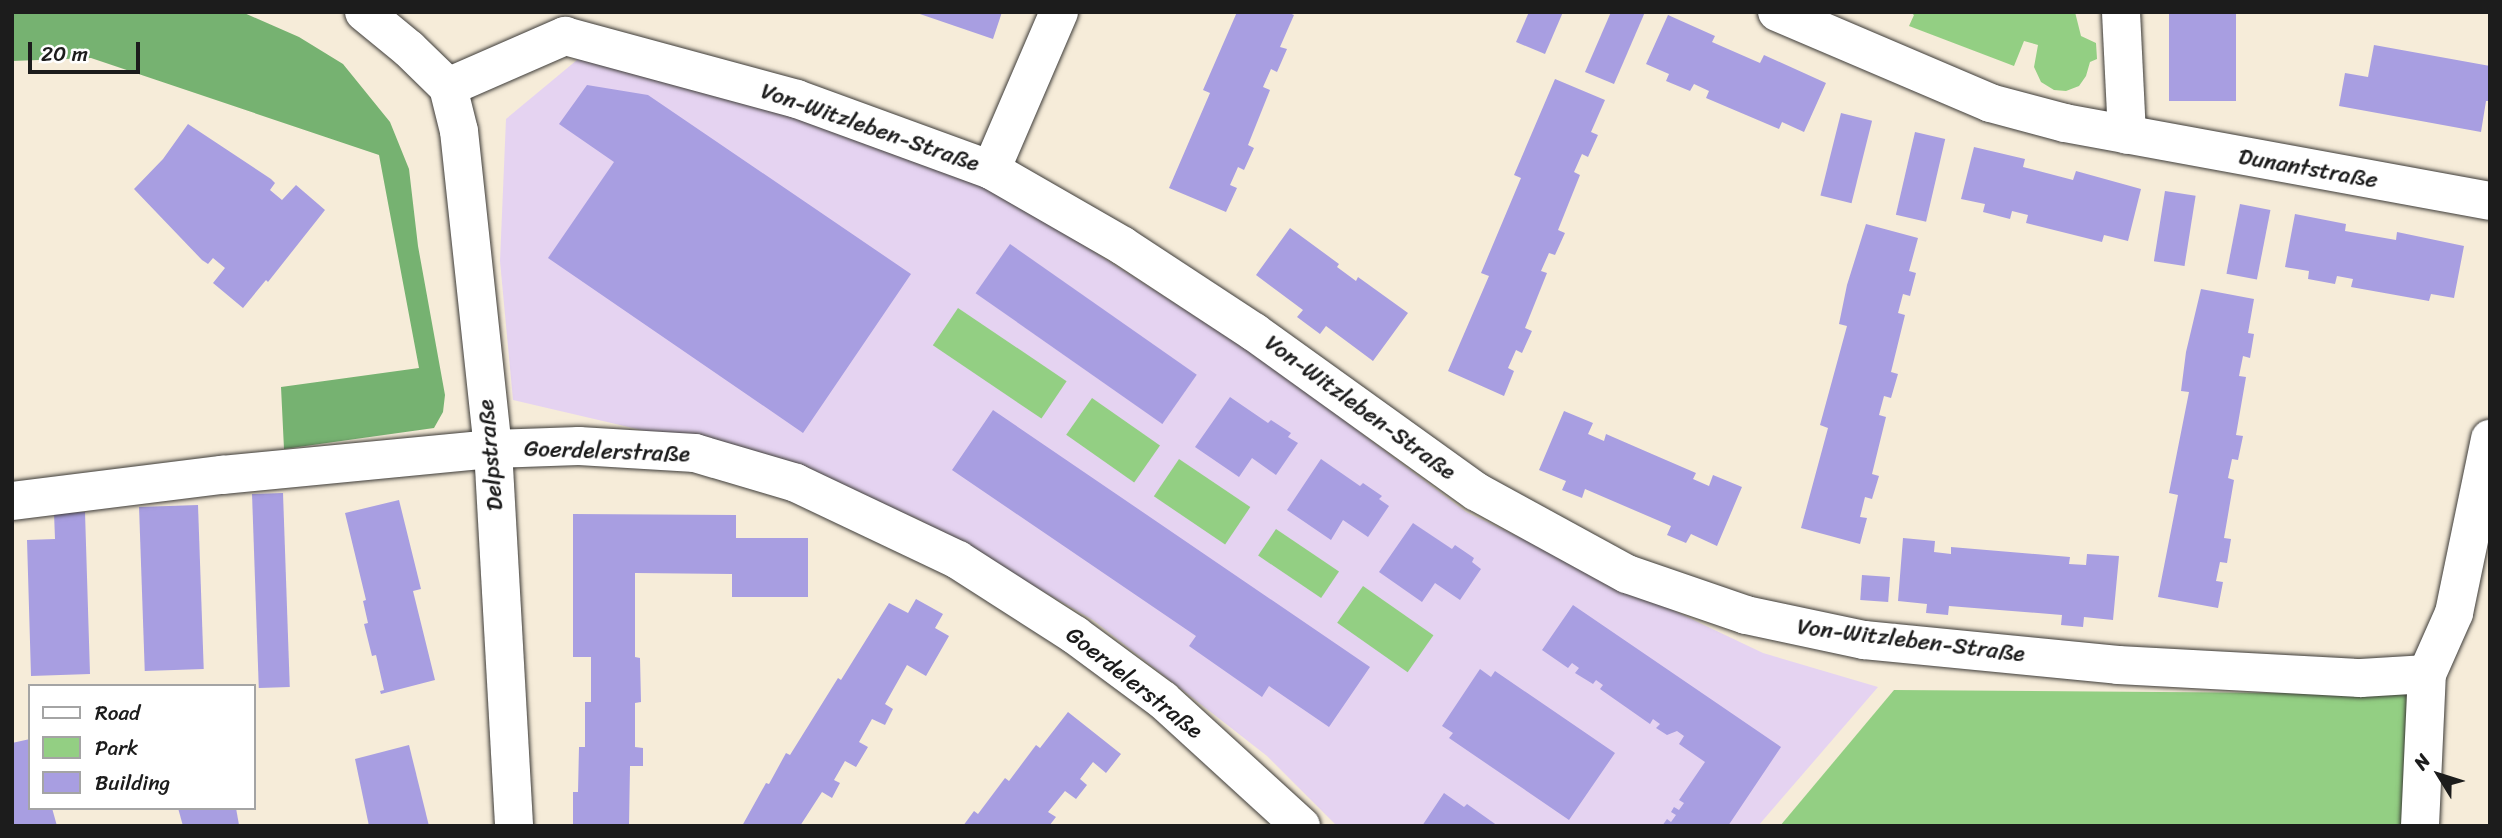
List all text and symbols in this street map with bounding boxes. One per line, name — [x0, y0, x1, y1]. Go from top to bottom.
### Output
scale bar — [32, 28, 144, 72]
text: 20 m — [41, 35, 88, 73]
street label: Von-Witzleben-Straße — [757, 78, 983, 178]
street label: Dunantstraße — [2236, 143, 2380, 195]
street label: Von-Witzleben-Straße — [1259, 329, 1461, 487]
street label: Delpstraße — [472, 398, 510, 512]
street label: Goerdelerstraße — [524, 435, 690, 469]
street label: Von-Witzleben-Straße — [1796, 613, 2026, 669]
street label: Goerdelerstraße — [1060, 621, 1208, 745]
legend — [28, 684, 256, 810]
text: Road — [95, 694, 140, 732]
text: Park — [95, 729, 138, 767]
north arrow — [2404, 740, 2474, 810]
text: N — [2405, 746, 2439, 777]
text: Building — [95, 764, 170, 802]

